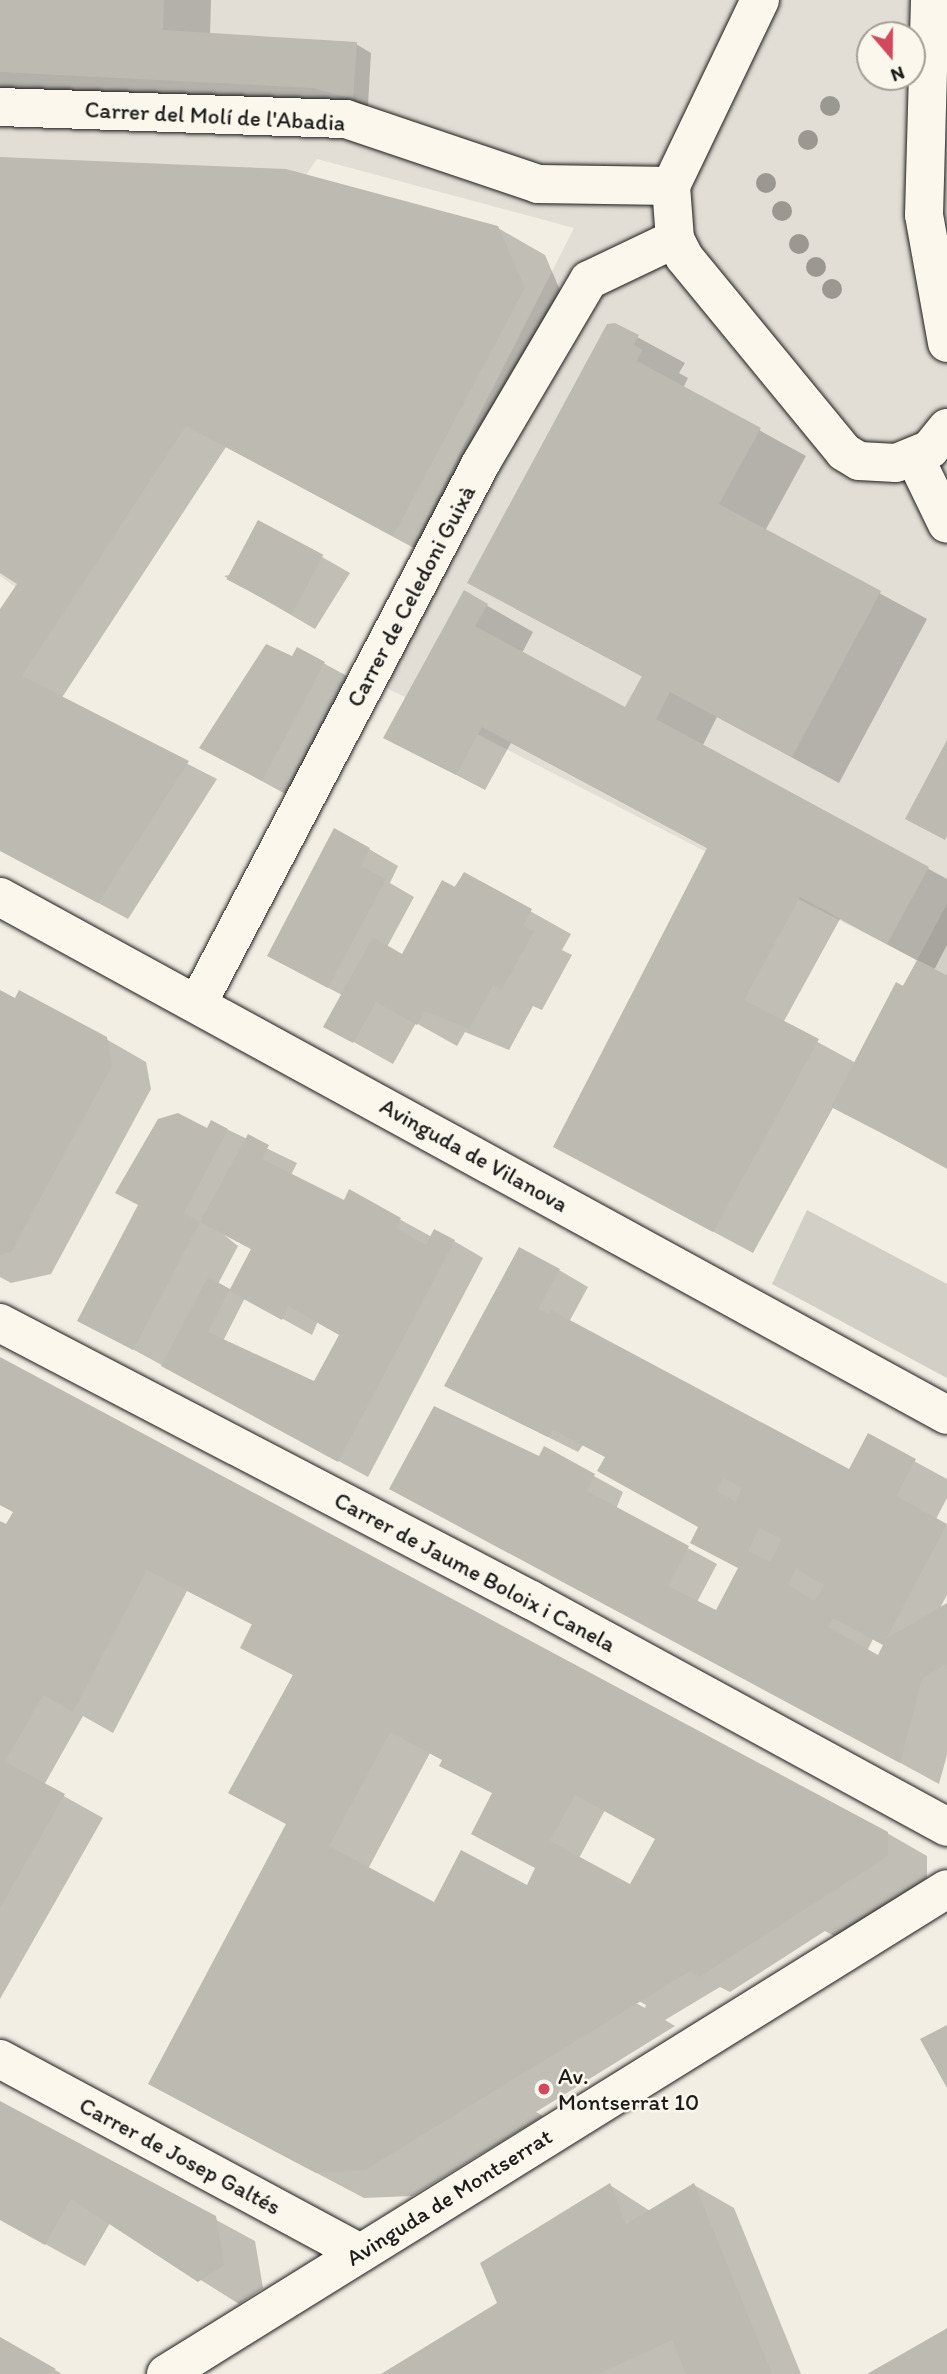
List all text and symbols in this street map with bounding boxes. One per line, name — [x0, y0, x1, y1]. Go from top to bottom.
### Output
north arrow — [856, 21, 926, 91]
text: N — [888, 61, 908, 87]
street label: Carrer del Molí de l'Abadia — [84, 95, 346, 137]
street label: Carrer de Celedoni Guixà — [341, 480, 481, 712]
street label: Avinguda de Vilanova — [376, 1092, 572, 1218]
street label: Carrer de Jaume Boloix i Canela — [329, 1486, 621, 1658]
place label: Av. Montserrat 10 — [558, 2062, 699, 2116]
marker: Av. Montserrat 10 — [536, 2081, 552, 2097]
street label: Carrer de Josep Galtés — [75, 2091, 285, 2221]
street label: Avinguda de Montserrat — [341, 2122, 557, 2272]

